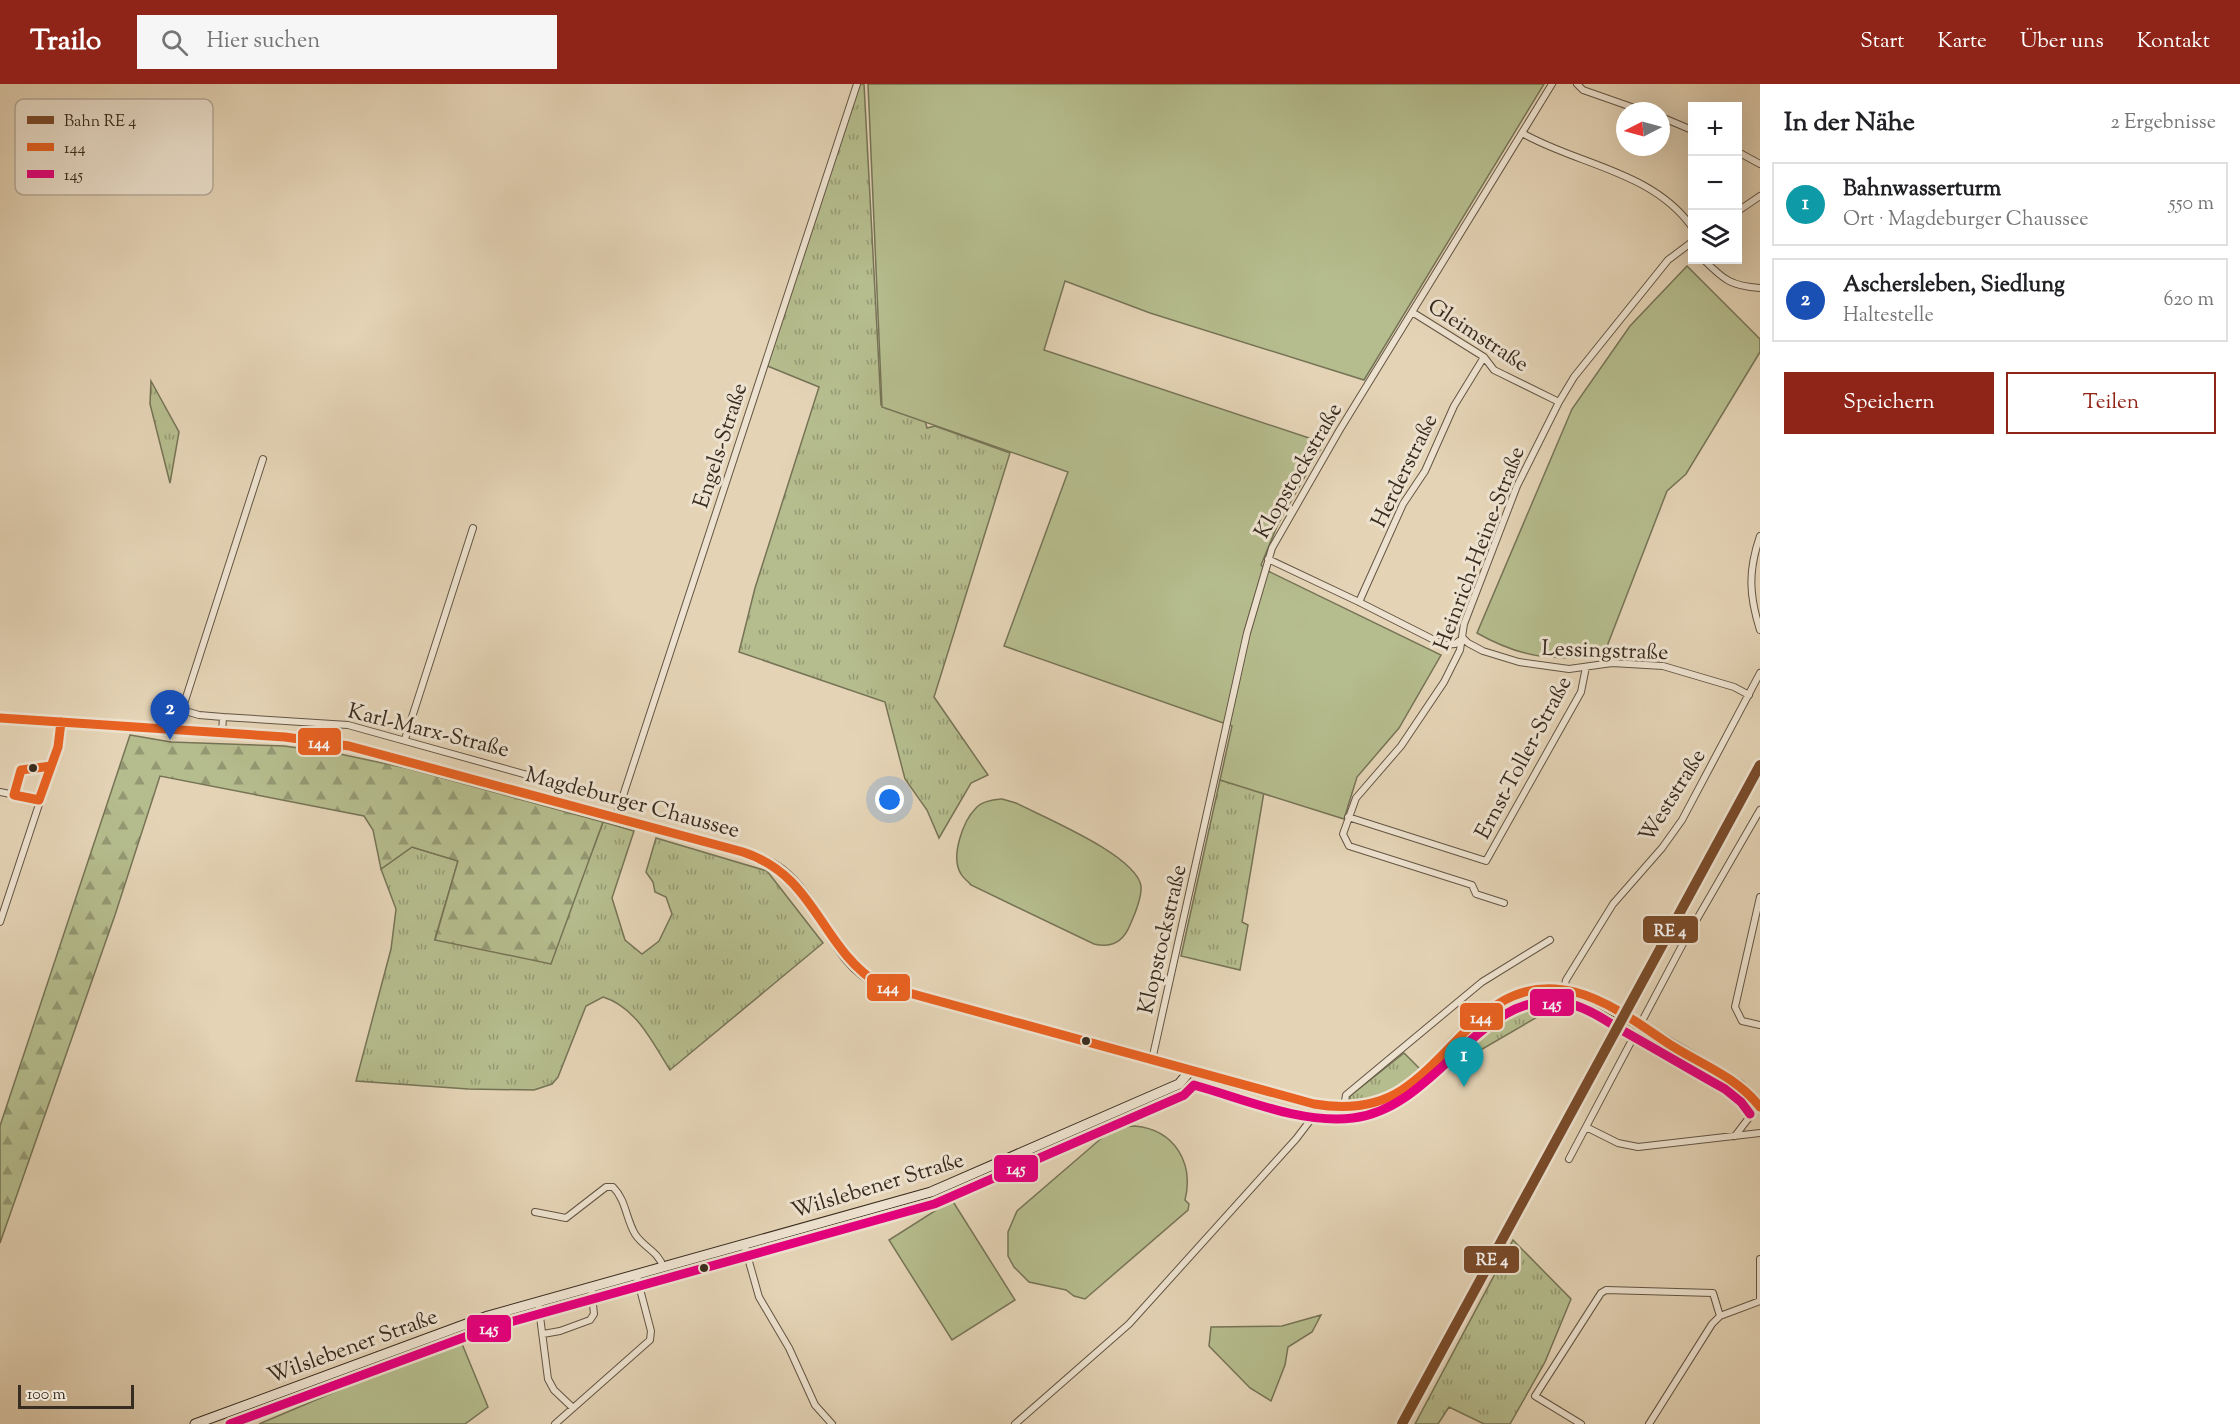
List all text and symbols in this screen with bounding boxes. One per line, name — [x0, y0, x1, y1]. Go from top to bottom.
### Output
search box — [137, 15, 557, 69]
text: Trailo — [30, 22, 101, 62]
icon: search — [158, 26, 191, 59]
text: Hier suchen — [206, 26, 320, 58]
text: Start — [1860, 27, 1904, 57]
text: Karte — [1937, 27, 1987, 57]
text: Über uns — [2020, 27, 2104, 57]
text: Kontakt — [2137, 27, 2210, 57]
legend — [15, 99, 213, 195]
north arrow — [1616, 102, 1670, 156]
map controls — [1688, 102, 1742, 264]
button: + — [1688, 102, 1742, 156]
text: In der Nähe — [1784, 105, 1915, 142]
text: 2 Ergebnisse — [2111, 109, 2216, 138]
text: Bahn RE 4 — [64, 111, 136, 134]
text: 144 — [64, 138, 86, 161]
button: − — [1688, 156, 1742, 210]
text: 145 — [64, 165, 84, 188]
text: Bahnwasserturm — [1843, 174, 2001, 206]
text: 1 — [1802, 190, 1809, 219]
text: 550 m — [2169, 190, 2214, 219]
text: Ort · Magdeburger Chaussee — [1843, 206, 2089, 235]
button: layers — [1688, 210, 1742, 264]
text: Aschersleben, Siedlung — [1843, 270, 2065, 302]
text: 2 — [1801, 286, 1810, 315]
text: 620 m — [2164, 286, 2214, 315]
street label: Gleimstraße — [1420, 292, 1534, 381]
text: Haltestelle — [1843, 302, 1934, 331]
button: Speichern — [1784, 372, 1994, 434]
button: Teilen — [2006, 372, 2216, 434]
street label: Engels-Straße — [687, 379, 757, 513]
street label: Klopstockstraße — [1248, 398, 1352, 545]
street label: Herderstraße — [1364, 409, 1447, 534]
street label: Heinrich-Heine-Straße — [1427, 442, 1535, 656]
street label: Lessingstraße — [1541, 634, 1669, 670]
street label: Ernst-Toller-Straße — [1468, 671, 1581, 846]
pin: 2 — [150, 690, 190, 740]
street label: Karl-Marx-Straße — [344, 696, 512, 767]
line badge: 144 — [297, 727, 342, 756]
text: 144 — [308, 733, 330, 756]
street label: Weststraße — [1632, 744, 1715, 850]
street label: Magdeburger Chaussee — [522, 760, 743, 848]
unlabelled marker — [27, 762, 39, 774]
your location — [875, 785, 904, 814]
street label: Klopstockstraße — [1131, 862, 1197, 1017]
line badge: RE 4 — [1642, 915, 1699, 944]
text: RE 4 — [1654, 921, 1686, 944]
line badge: 144 — [866, 973, 911, 1002]
text: 144 — [877, 978, 899, 1001]
line badge: 145 — [1529, 988, 1575, 1017]
text: 145 — [1543, 994, 1562, 1017]
line badge: 144 — [1459, 1002, 1504, 1031]
text: 144 — [1470, 1008, 1492, 1031]
unlabelled marker — [1080, 1035, 1092, 1047]
pin: 1 — [1444, 1038, 1484, 1087]
street label: Wilslebener Straße — [787, 1145, 968, 1228]
line badge: 145 — [993, 1154, 1039, 1183]
text: 145 — [1007, 1159, 1026, 1182]
line badge: RE 4 — [1463, 1245, 1520, 1274]
text: RE 4 — [1476, 1250, 1508, 1273]
unlabelled marker — [698, 1262, 710, 1274]
street label: Wilslebener Straße — [263, 1302, 443, 1394]
line badge: 145 — [466, 1314, 512, 1343]
text: 145 — [480, 1319, 499, 1342]
scale bar — [18, 1382, 134, 1410]
text: 100 m — [27, 1384, 66, 1407]

